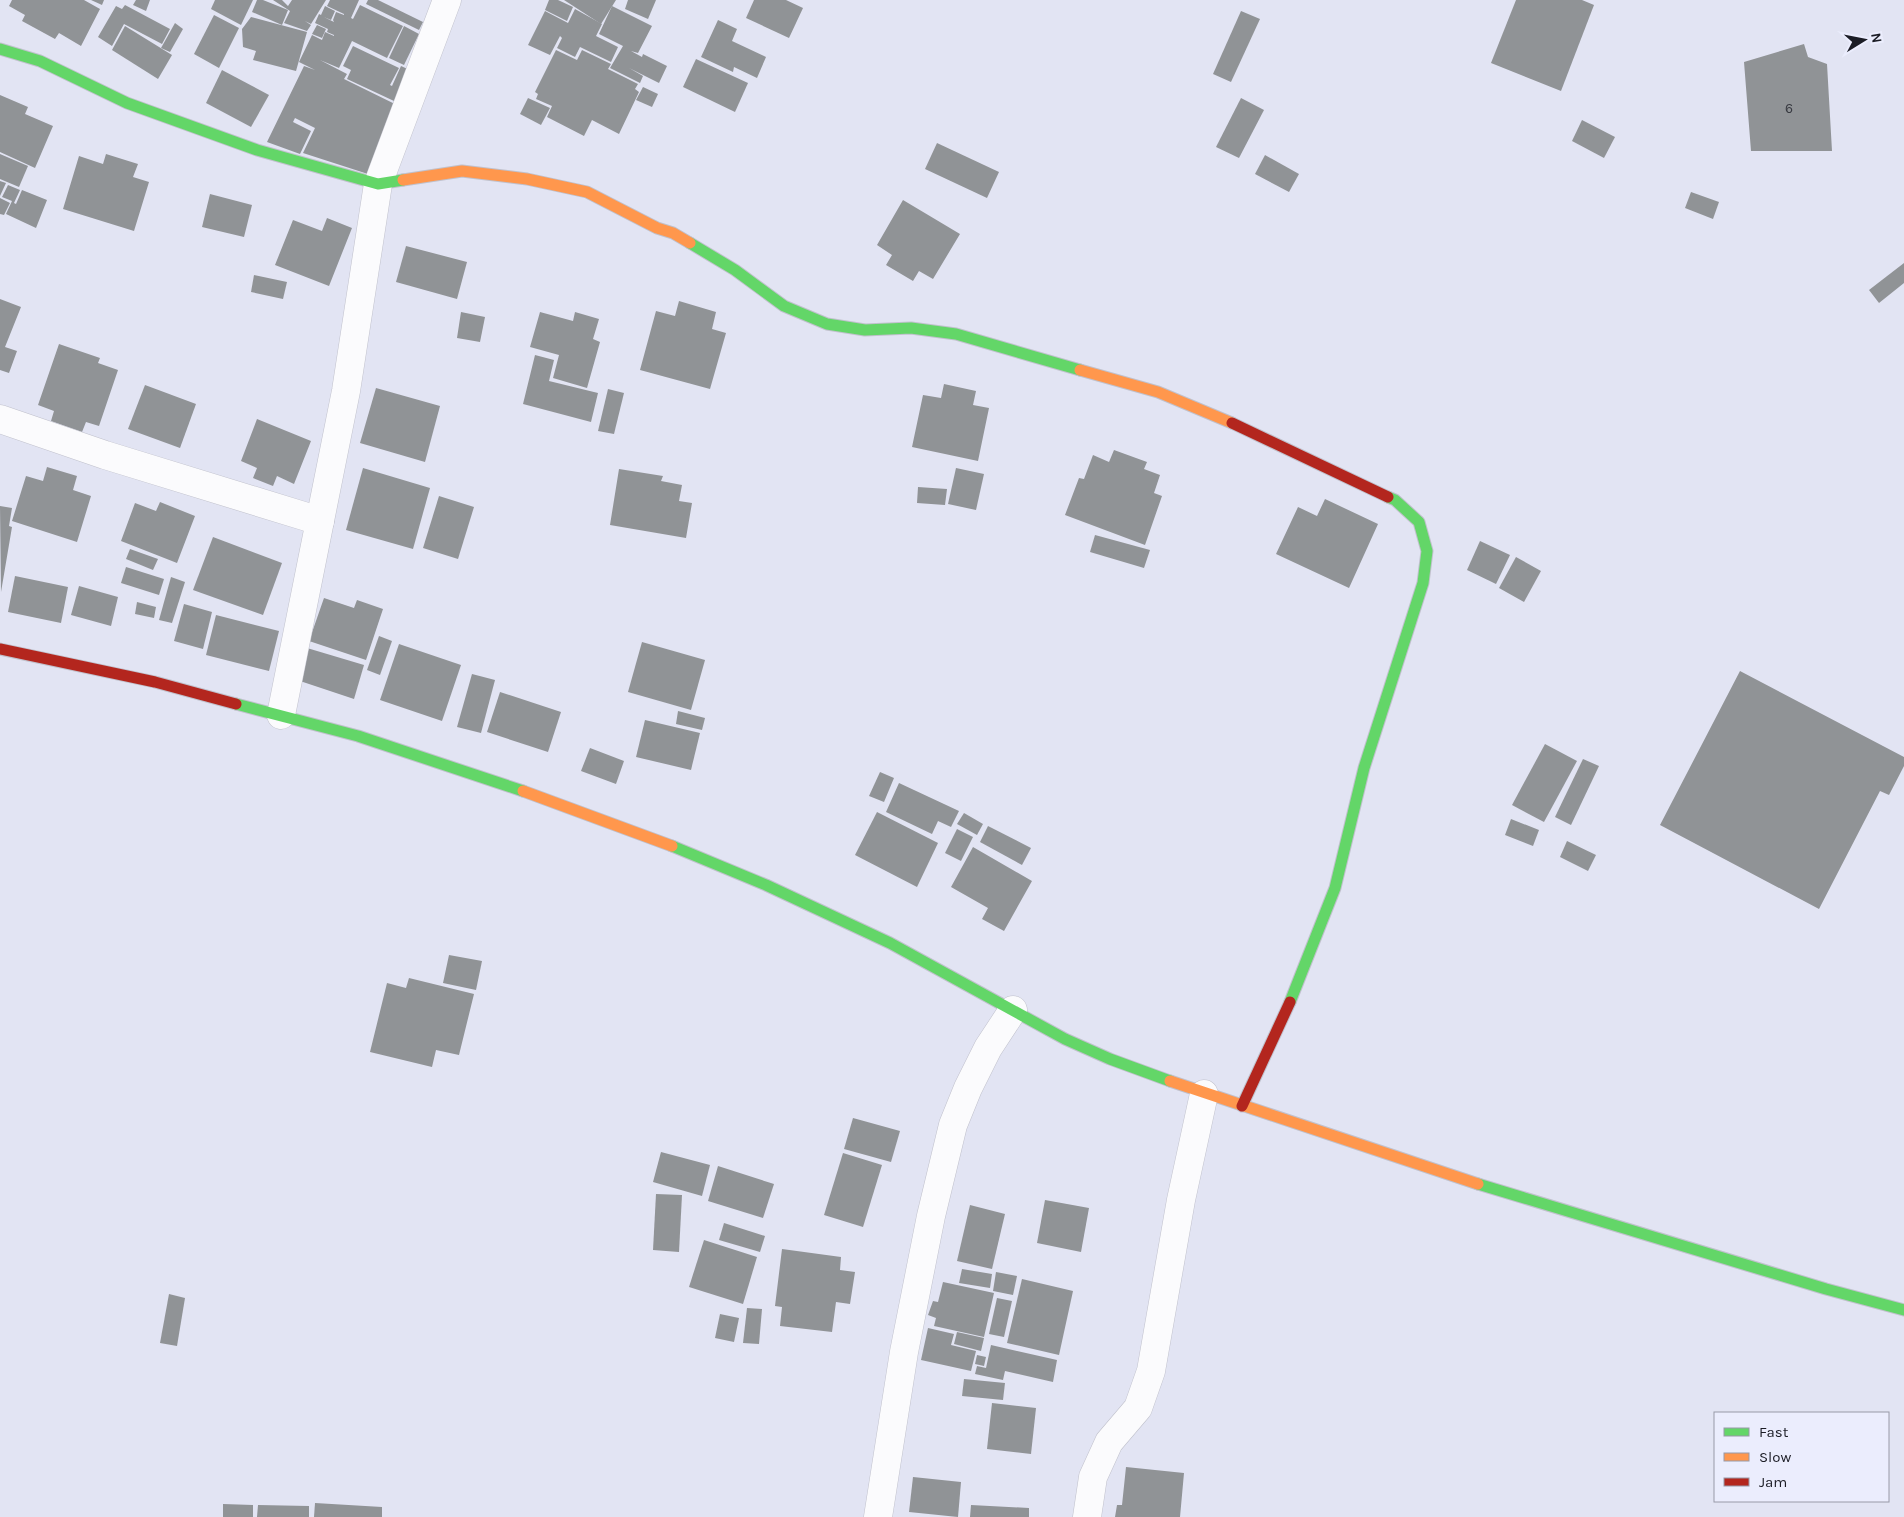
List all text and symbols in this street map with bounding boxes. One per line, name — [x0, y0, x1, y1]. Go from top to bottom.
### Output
north arrow — [1839, 15, 1889, 65]
text: N — [1867, 31, 1886, 44]
house number: 6 — [1785, 100, 1793, 117]
legend — [1714, 1412, 1889, 1502]
text: Fast — [1759, 1423, 1789, 1441]
text: Slow — [1759, 1448, 1791, 1466]
text: Jam — [1759, 1473, 1787, 1491]

